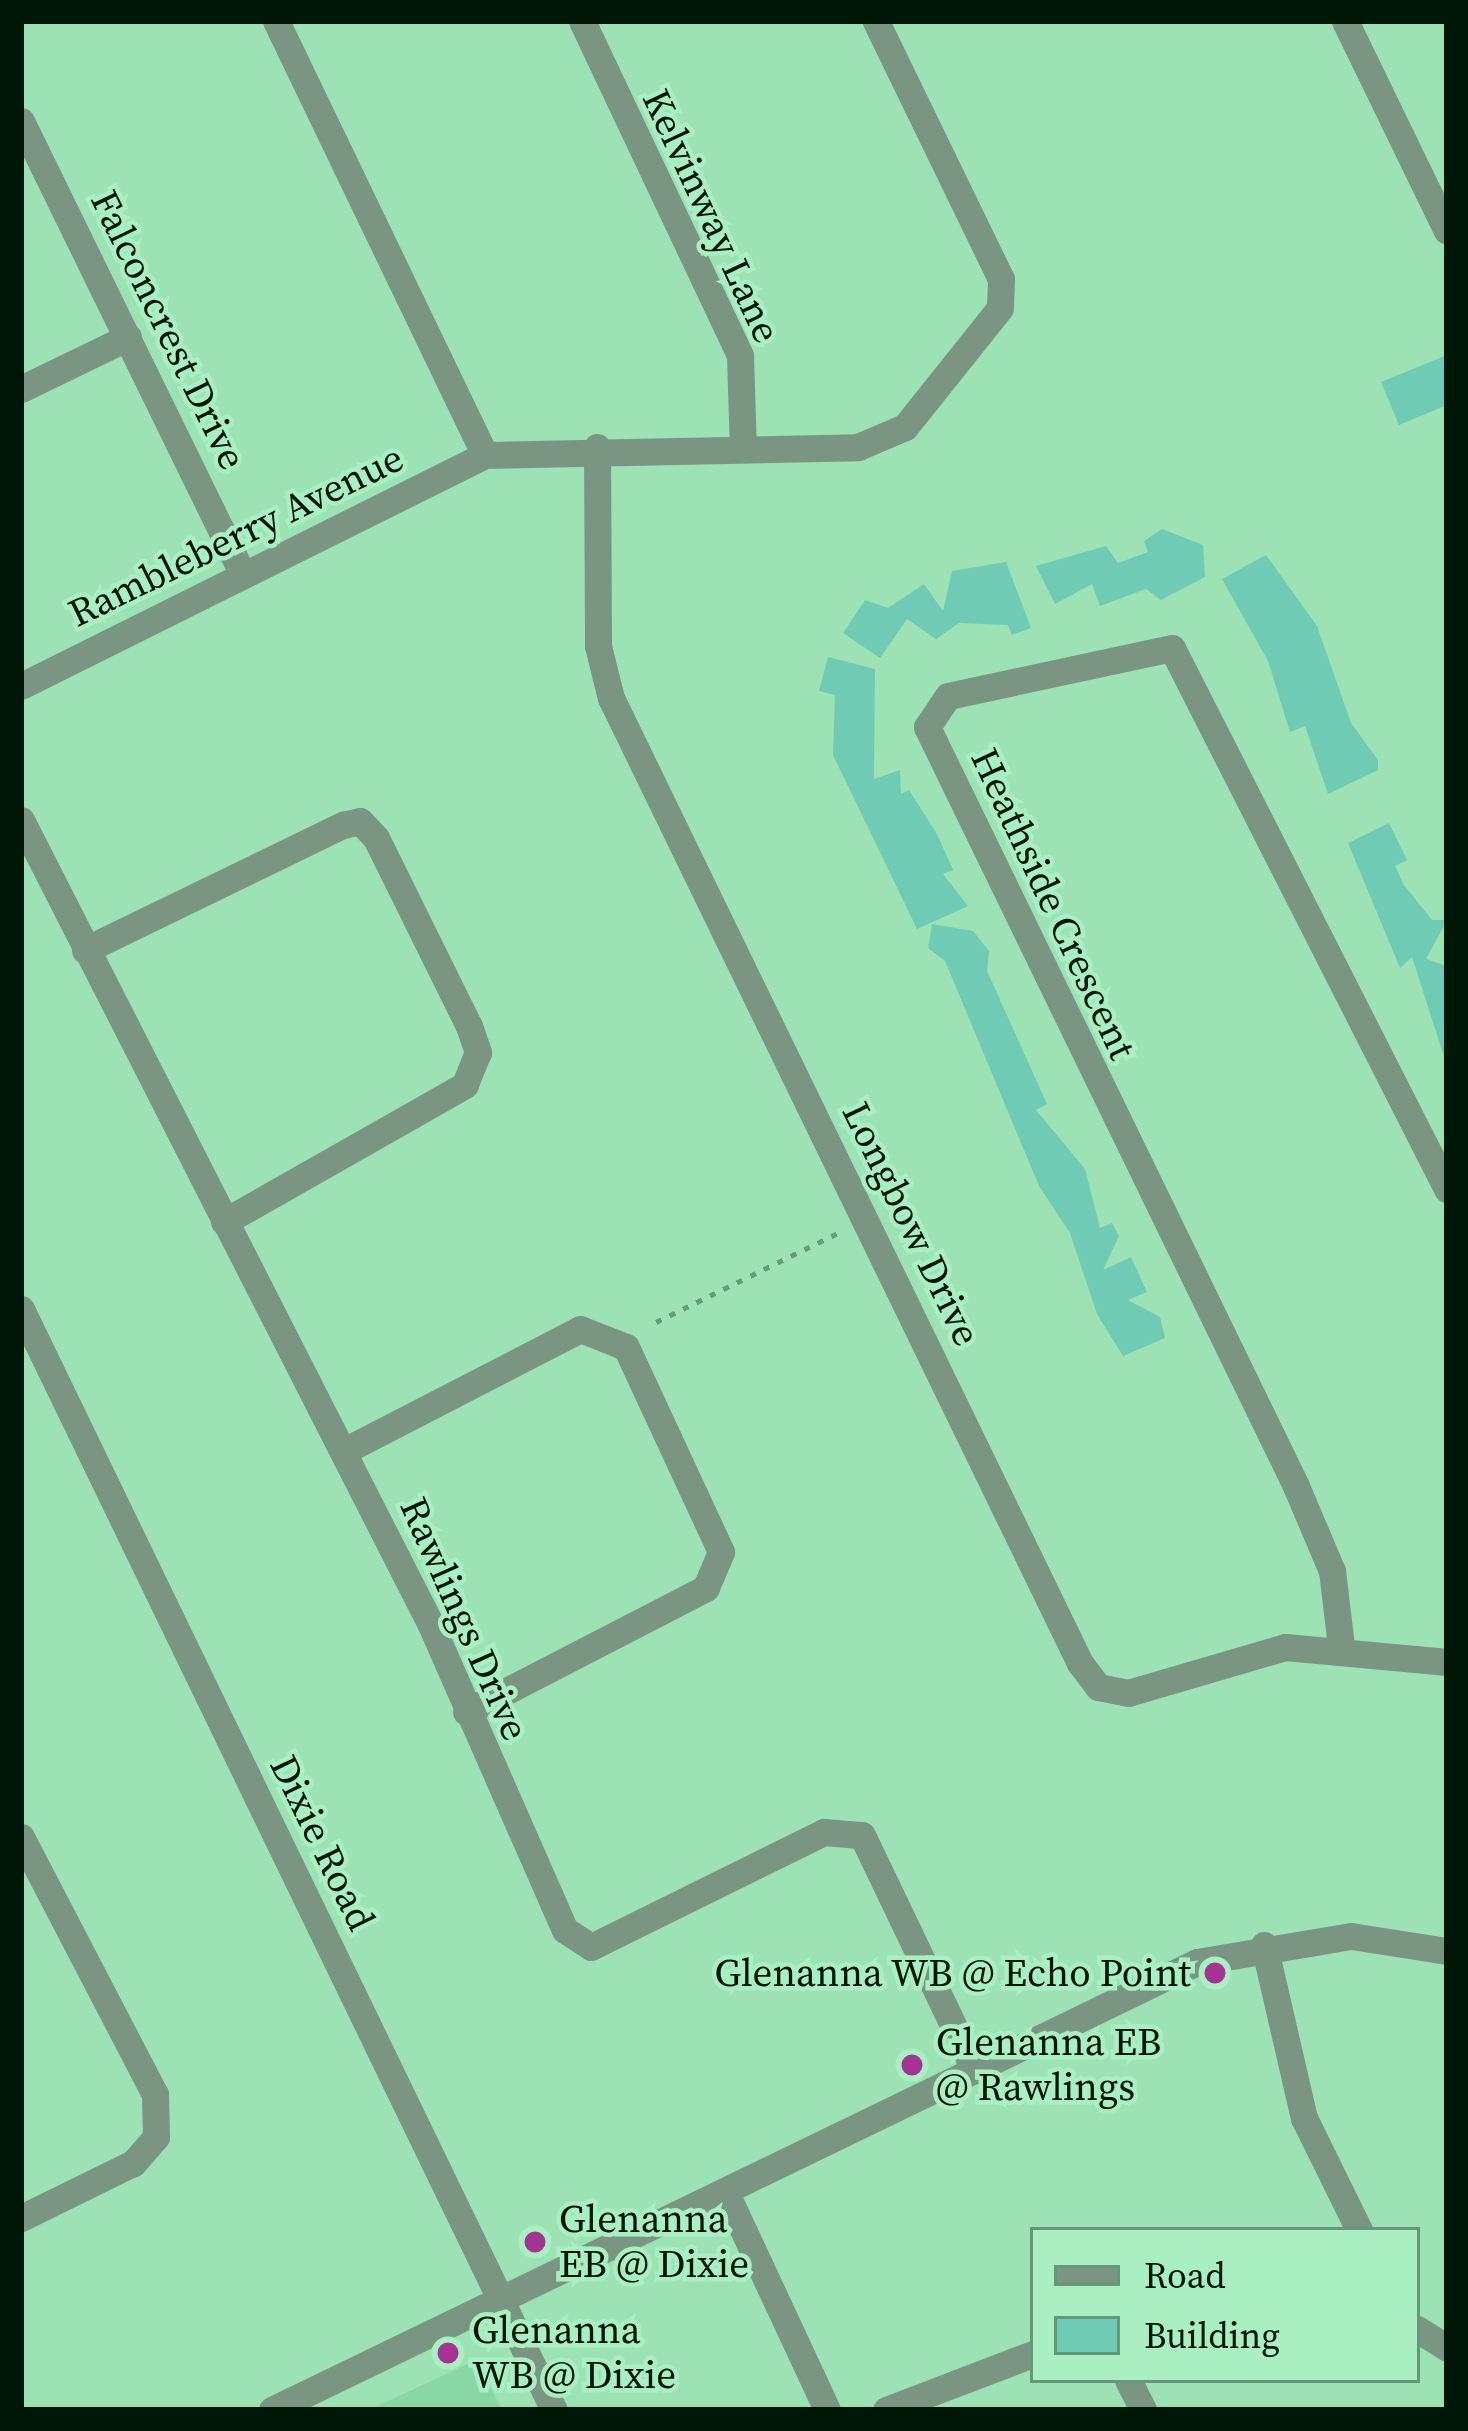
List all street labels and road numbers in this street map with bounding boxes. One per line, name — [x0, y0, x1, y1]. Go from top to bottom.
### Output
street label: Kelvinway Lane — [632, 82, 790, 350]
street label: Falconcrest Drive — [80, 183, 256, 477]
street label: Rambleberry Avenue — [61, 435, 411, 637]
street label: Heathside Crescent — [960, 741, 1146, 1067]
street label: Longbow Drive — [832, 1095, 990, 1353]
street label: Rawlings Drive — [390, 1490, 538, 1748]
street label: Dixie Road — [260, 1748, 384, 1938]

